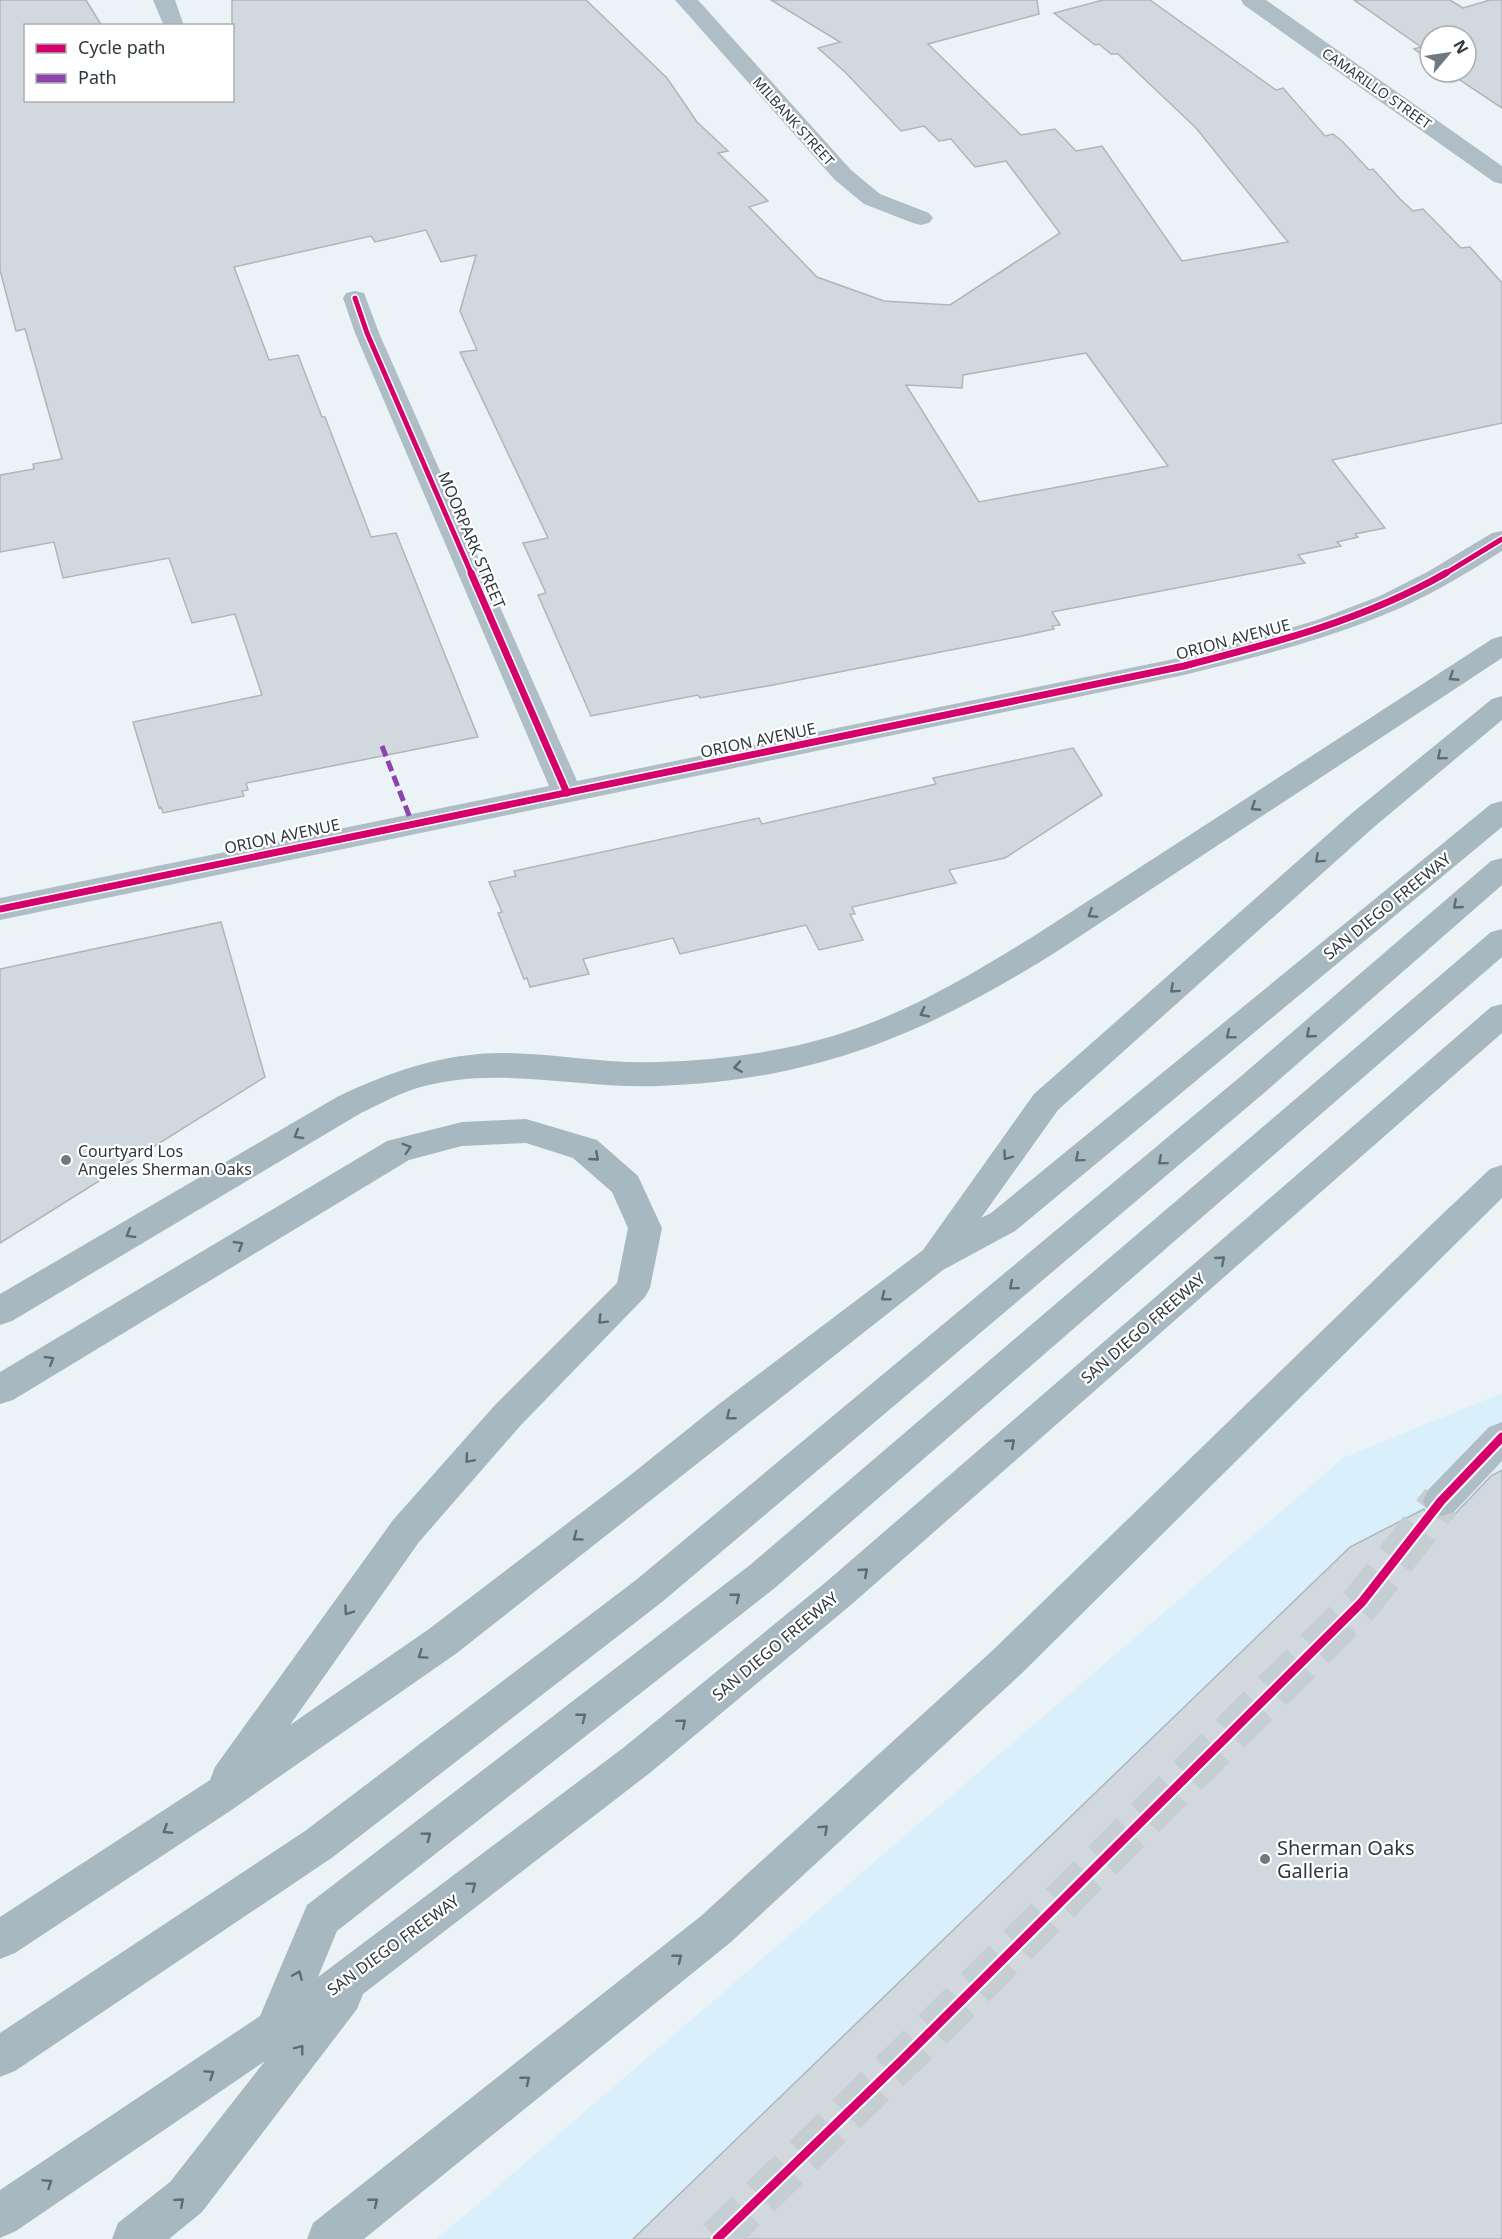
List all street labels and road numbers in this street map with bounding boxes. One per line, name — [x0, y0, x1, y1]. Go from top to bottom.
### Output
street label: CAMARILLO STREET — [1319, 43, 1436, 133]
street label: MILBANK STREET — [749, 73, 839, 170]
street label: MOORPARK STREET — [433, 468, 511, 612]
street label: ORION AVENUE — [1173, 613, 1293, 665]
street label: ORION AVENUE — [698, 717, 818, 763]
street label: ORION AVENUE — [222, 813, 342, 859]
street label: SAN DIEGO FREEWAY — [1319, 847, 1456, 964]
street label: SAN DIEGO FREEWAY — [1076, 1267, 1211, 1388]
street label: SAN DIEGO FREEWAY — [707, 1586, 843, 1705]
street label: SAN DIEGO FREEWAY — [323, 1889, 464, 2000]

